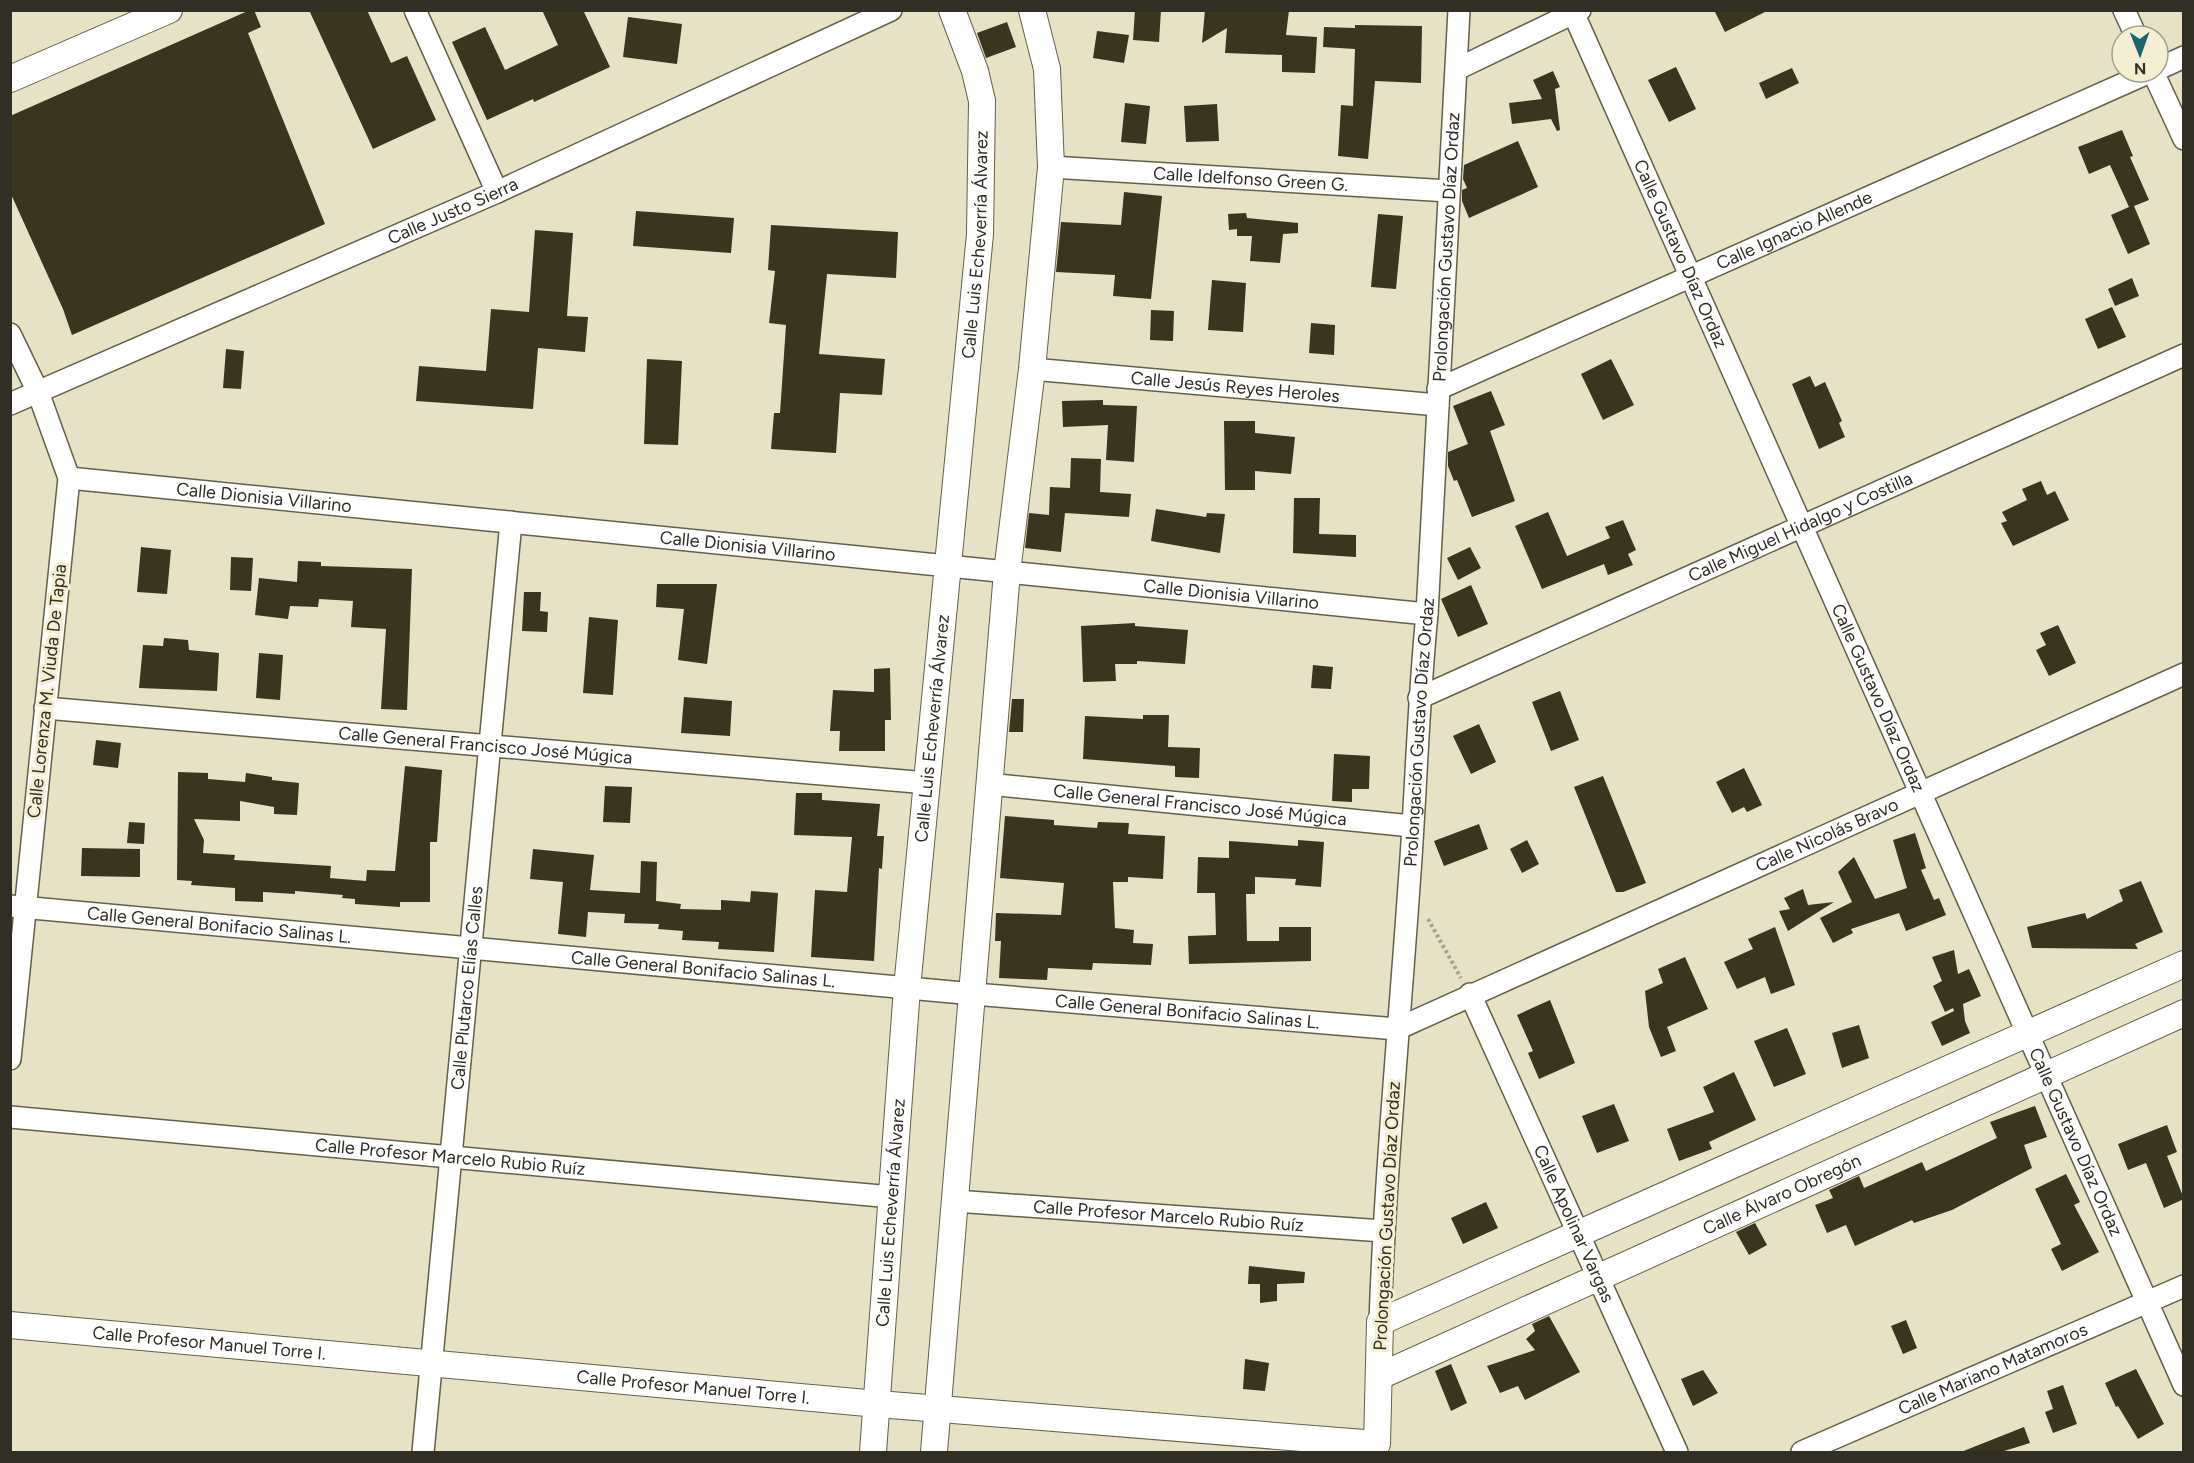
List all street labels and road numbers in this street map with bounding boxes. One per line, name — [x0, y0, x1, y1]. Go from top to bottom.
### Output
street label: Prolongación Gustavo Díaz Ordaz — [1428, 112, 1465, 382]
street label: Calle Luis Echeverría Álvarez — [957, 130, 993, 360]
street label: Calle Gustavo Díaz Ordaz — [1629, 156, 1732, 352]
street label: Calle Idelfonso Green G. — [1152, 162, 1349, 196]
street label: Calle Justo Sierra — [384, 173, 522, 249]
street label: Calle Ignacio Allende — [1713, 186, 1876, 275]
street label: Calle Jesús Reyes Heroles — [1130, 367, 1341, 407]
street label: Calle Miguel Hidalgo y Costilla — [1685, 467, 1916, 587]
street label: Calle Dionisia Villarino — [175, 478, 353, 517]
street label: Calle Dionisia Villarino — [659, 526, 836, 566]
street label: Calle Lorenza M. Viuda De Tapia — [23, 563, 71, 819]
street label: Calle Dionisia Villarino — [1142, 575, 1320, 614]
street label: Prolongación Gustavo Díaz Ordaz — [1399, 597, 1439, 868]
street label: Calle Gustavo Díaz Ordaz — [1827, 600, 1930, 796]
street label: Calle Luis Echeverría Álvarez — [910, 613, 954, 844]
street label: Calle General Francisco José Múgica — [338, 722, 633, 769]
street label: Calle General Francisco José Múgica — [1052, 780, 1348, 830]
street label: Calle Nicolás Bravo — [1752, 793, 1902, 877]
street label: Calle Plutarco Elías Calles — [446, 885, 487, 1091]
street label: Calle General Bonifacio Salinas L. — [86, 902, 352, 948]
street label: Calle General Bonifacio Salinas L. — [570, 946, 836, 992]
street label: Calle General Bonifacio Salinas L. — [1054, 990, 1320, 1034]
street label: Calle Gustavo Díaz Ordaz — [2024, 1044, 2127, 1240]
street label: Prolongación Gustavo Díaz Ordaz — [1369, 1081, 1405, 1351]
street label: Calle Luis Echeverría Álvarez — [871, 1097, 910, 1328]
street label: Calle Profesor Marcelo Rubio Ruíz — [314, 1134, 586, 1180]
street label: Calle Apolinar Vargas — [1529, 1141, 1619, 1306]
street label: Calle Álvaro Obregón — [1699, 1149, 1865, 1240]
street label: Calle Profesor Marcelo Rubio Ruíz — [1032, 1196, 1305, 1236]
street label: Calle Mariano Matamoros — [1895, 1318, 2091, 1420]
street label: Calle Profesor Manuel Torre I. — [92, 1322, 327, 1365]
street label: Calle Profesor Manuel Torre I. — [576, 1366, 811, 1409]

